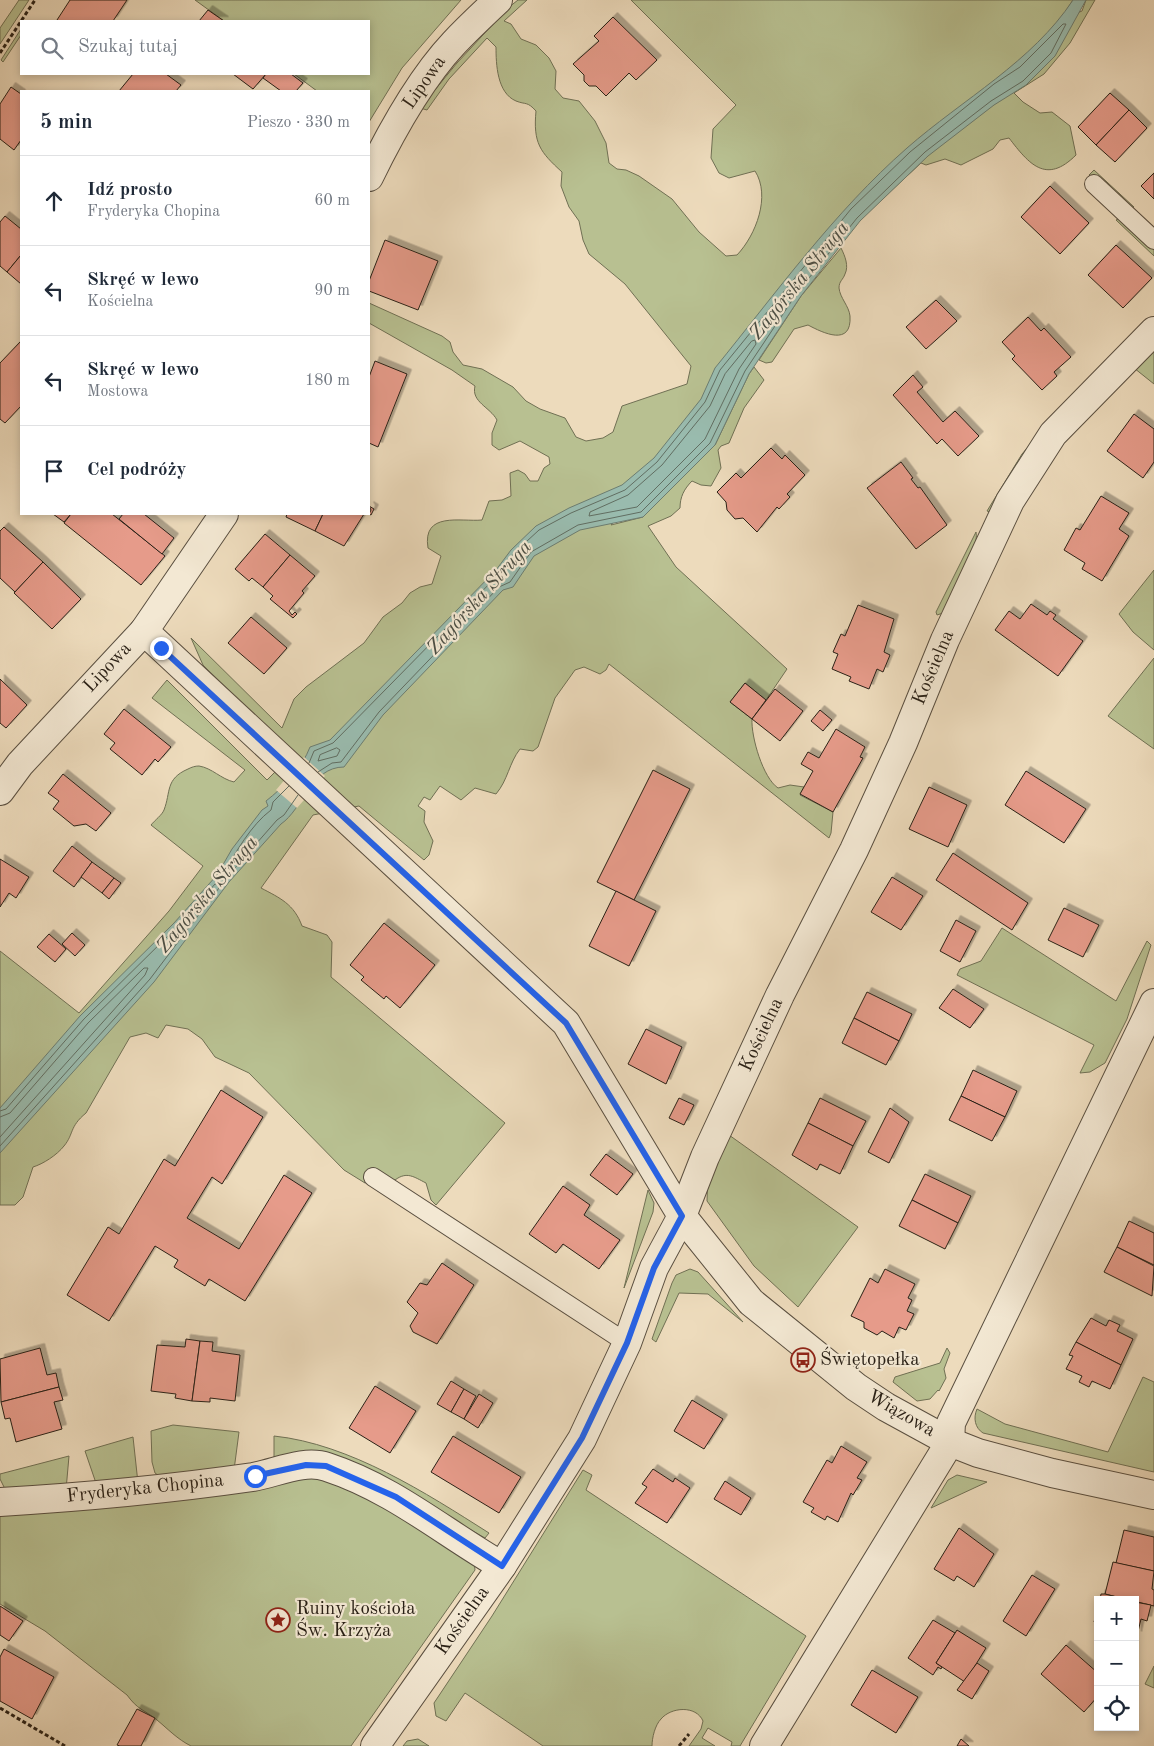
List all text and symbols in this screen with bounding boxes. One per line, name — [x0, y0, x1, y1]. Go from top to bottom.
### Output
search box — [20, 20, 370, 75]
icon: search — [38, 34, 66, 62]
text: Szukaj tutaj — [78, 38, 178, 57]
street label: Lipowa — [400, 52, 450, 113]
text: 5 min — [40, 112, 93, 133]
text: Pieszo · 330 m — [247, 115, 350, 131]
text: Idź prosto — [87, 181, 172, 200]
icon: ahead — [40, 187, 68, 215]
text: 60 m — [314, 193, 350, 209]
text: Fryderyka Chopina — [87, 204, 220, 220]
water label: Zagórska Struga — [746, 218, 854, 344]
text: Skręć w lewo — [87, 271, 199, 290]
icon: left — [40, 277, 68, 305]
text: 90 m — [314, 283, 350, 299]
text: Kościelna — [87, 294, 154, 310]
text: Skręć w lewo — [87, 361, 199, 380]
icon: left — [40, 367, 68, 395]
text: 180 m — [305, 373, 350, 389]
text: Mostowa — [87, 384, 148, 400]
icon: arrive — [40, 457, 68, 485]
text: Cel podróży — [87, 461, 186, 480]
water label: Zagórska Struga — [424, 537, 536, 659]
street label: Kościelna — [910, 627, 958, 708]
route end — [150, 637, 173, 660]
street label: Lipowa — [80, 639, 136, 697]
water label: Zagórska Struga — [154, 833, 263, 957]
street label: Kościelna — [737, 995, 788, 1075]
place label: Świętopełka — [820, 1346, 920, 1370]
bus stop icon: Świętopełka — [790, 1347, 816, 1373]
street label: Wiązowa — [864, 1387, 939, 1441]
route start — [244, 1465, 267, 1488]
street label: Fryderyka Chopina — [65, 1471, 225, 1507]
street label: Kościelna — [433, 1583, 494, 1659]
map controls — [1094, 1596, 1139, 1731]
button: + — [1094, 1596, 1139, 1641]
place label: Ruiny kościoła Św. Krzyża — [296, 1600, 416, 1641]
place icon: Ruiny kościoła Św. Krzyża — [265, 1607, 291, 1633]
button: − — [1094, 1641, 1139, 1686]
button: locate — [1094, 1686, 1139, 1731]

